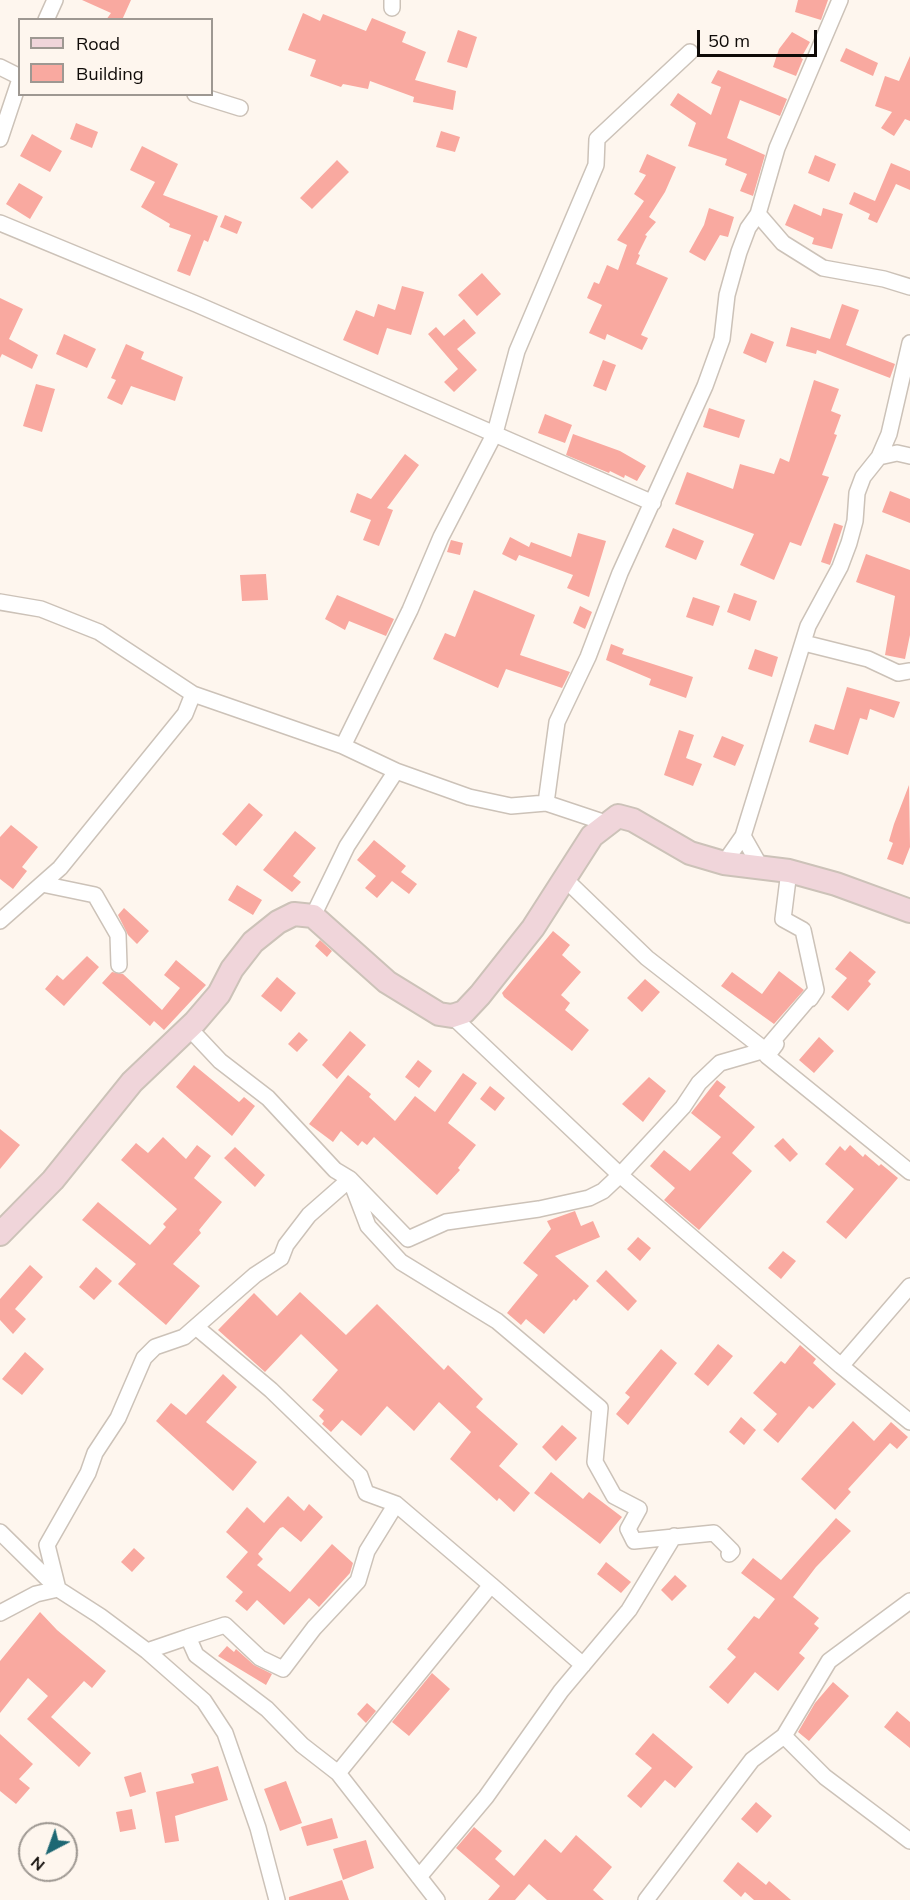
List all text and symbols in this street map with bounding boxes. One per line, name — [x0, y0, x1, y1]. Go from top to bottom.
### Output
legend — [18, 18, 213, 96]
scale bar — [700, 18, 820, 56]
text: 50 m — [708, 29, 750, 52]
text: Road — [76, 32, 120, 55]
text: Building — [76, 62, 144, 85]
north arrow — [18, 1822, 78, 1882]
text: N — [26, 1853, 49, 1876]

